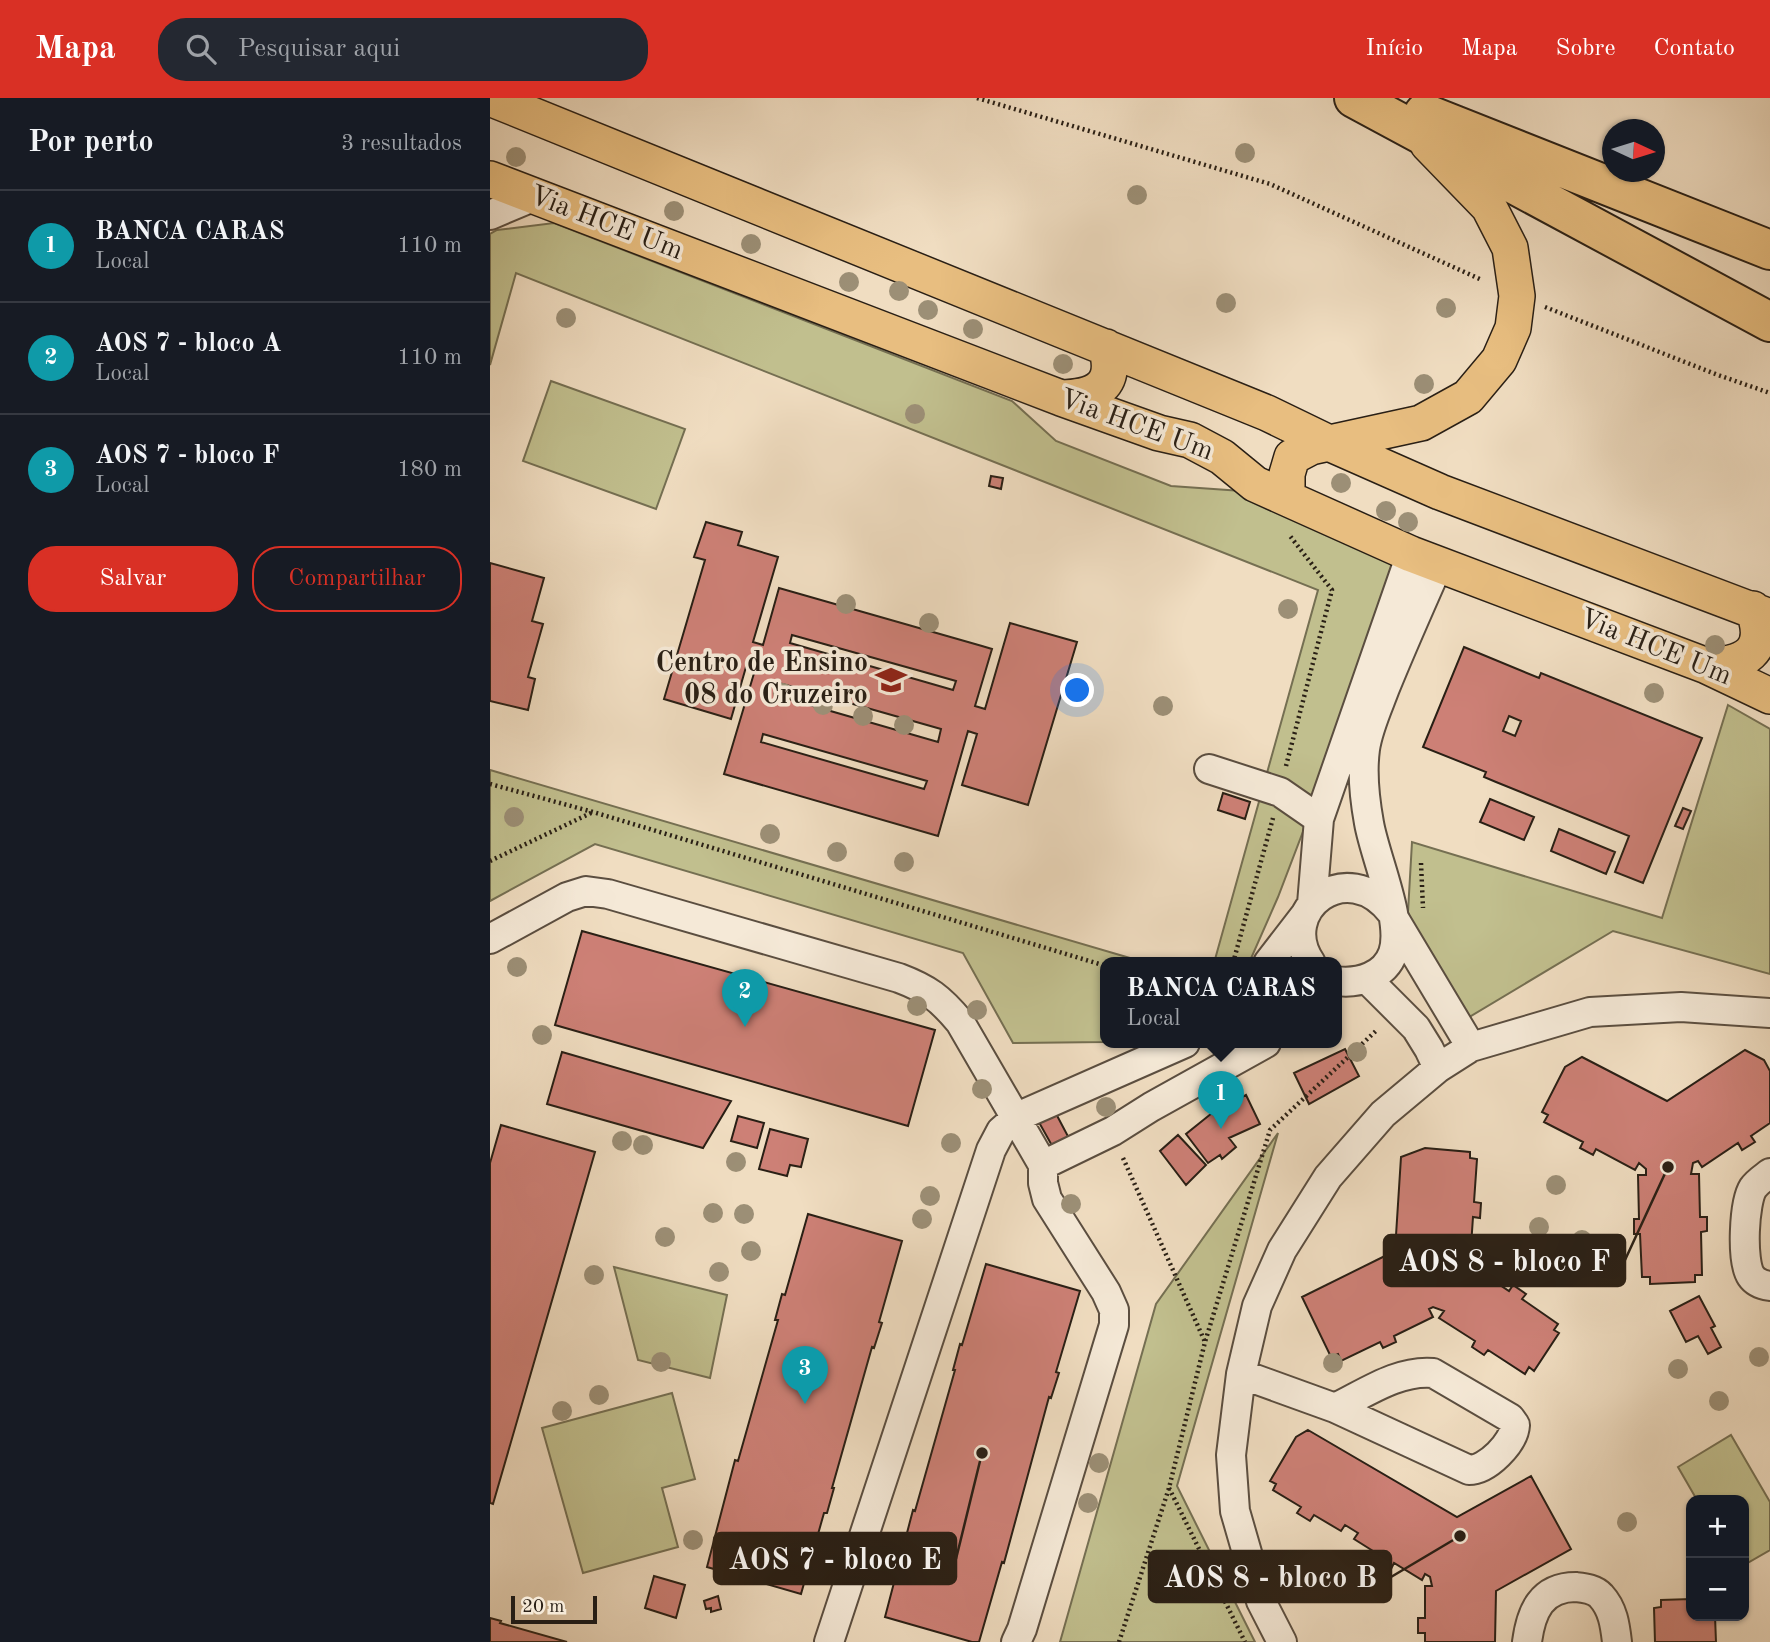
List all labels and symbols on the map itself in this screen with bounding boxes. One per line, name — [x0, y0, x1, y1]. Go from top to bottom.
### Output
north arrow — [1602, 119, 1665, 182]
street label: Via HCE Um — [526, 182, 686, 266]
street label: Via HCE Um — [1055, 385, 1217, 467]
street label: Via HCE Um — [1575, 605, 1735, 691]
place label: Centro de Ensino 08 do Cruzeiro — [655, 650, 868, 710]
school or university icon: Centro de Ensino 08 do Cruzeiro — [874, 663, 908, 697]
your location — [1060, 673, 1094, 707]
pin: 2 — [722, 969, 768, 1027]
pin: 1 — [1198, 1071, 1244, 1129]
callout: AOS 8 - bloco F — [1384, 1235, 1625, 1286]
text: AOS 8 - bloco F — [1398, 1248, 1610, 1278]
pin: 3 — [782, 1346, 828, 1404]
callout: AOS 7 - bloco E — [714, 1533, 956, 1584]
text: AOS 7 - bloco E — [728, 1546, 942, 1576]
callout: AOS 8 - bloco B — [1149, 1551, 1391, 1602]
text: AOS 8 - bloco B — [1163, 1564, 1377, 1594]
scale bar — [511, 1593, 597, 1625]

